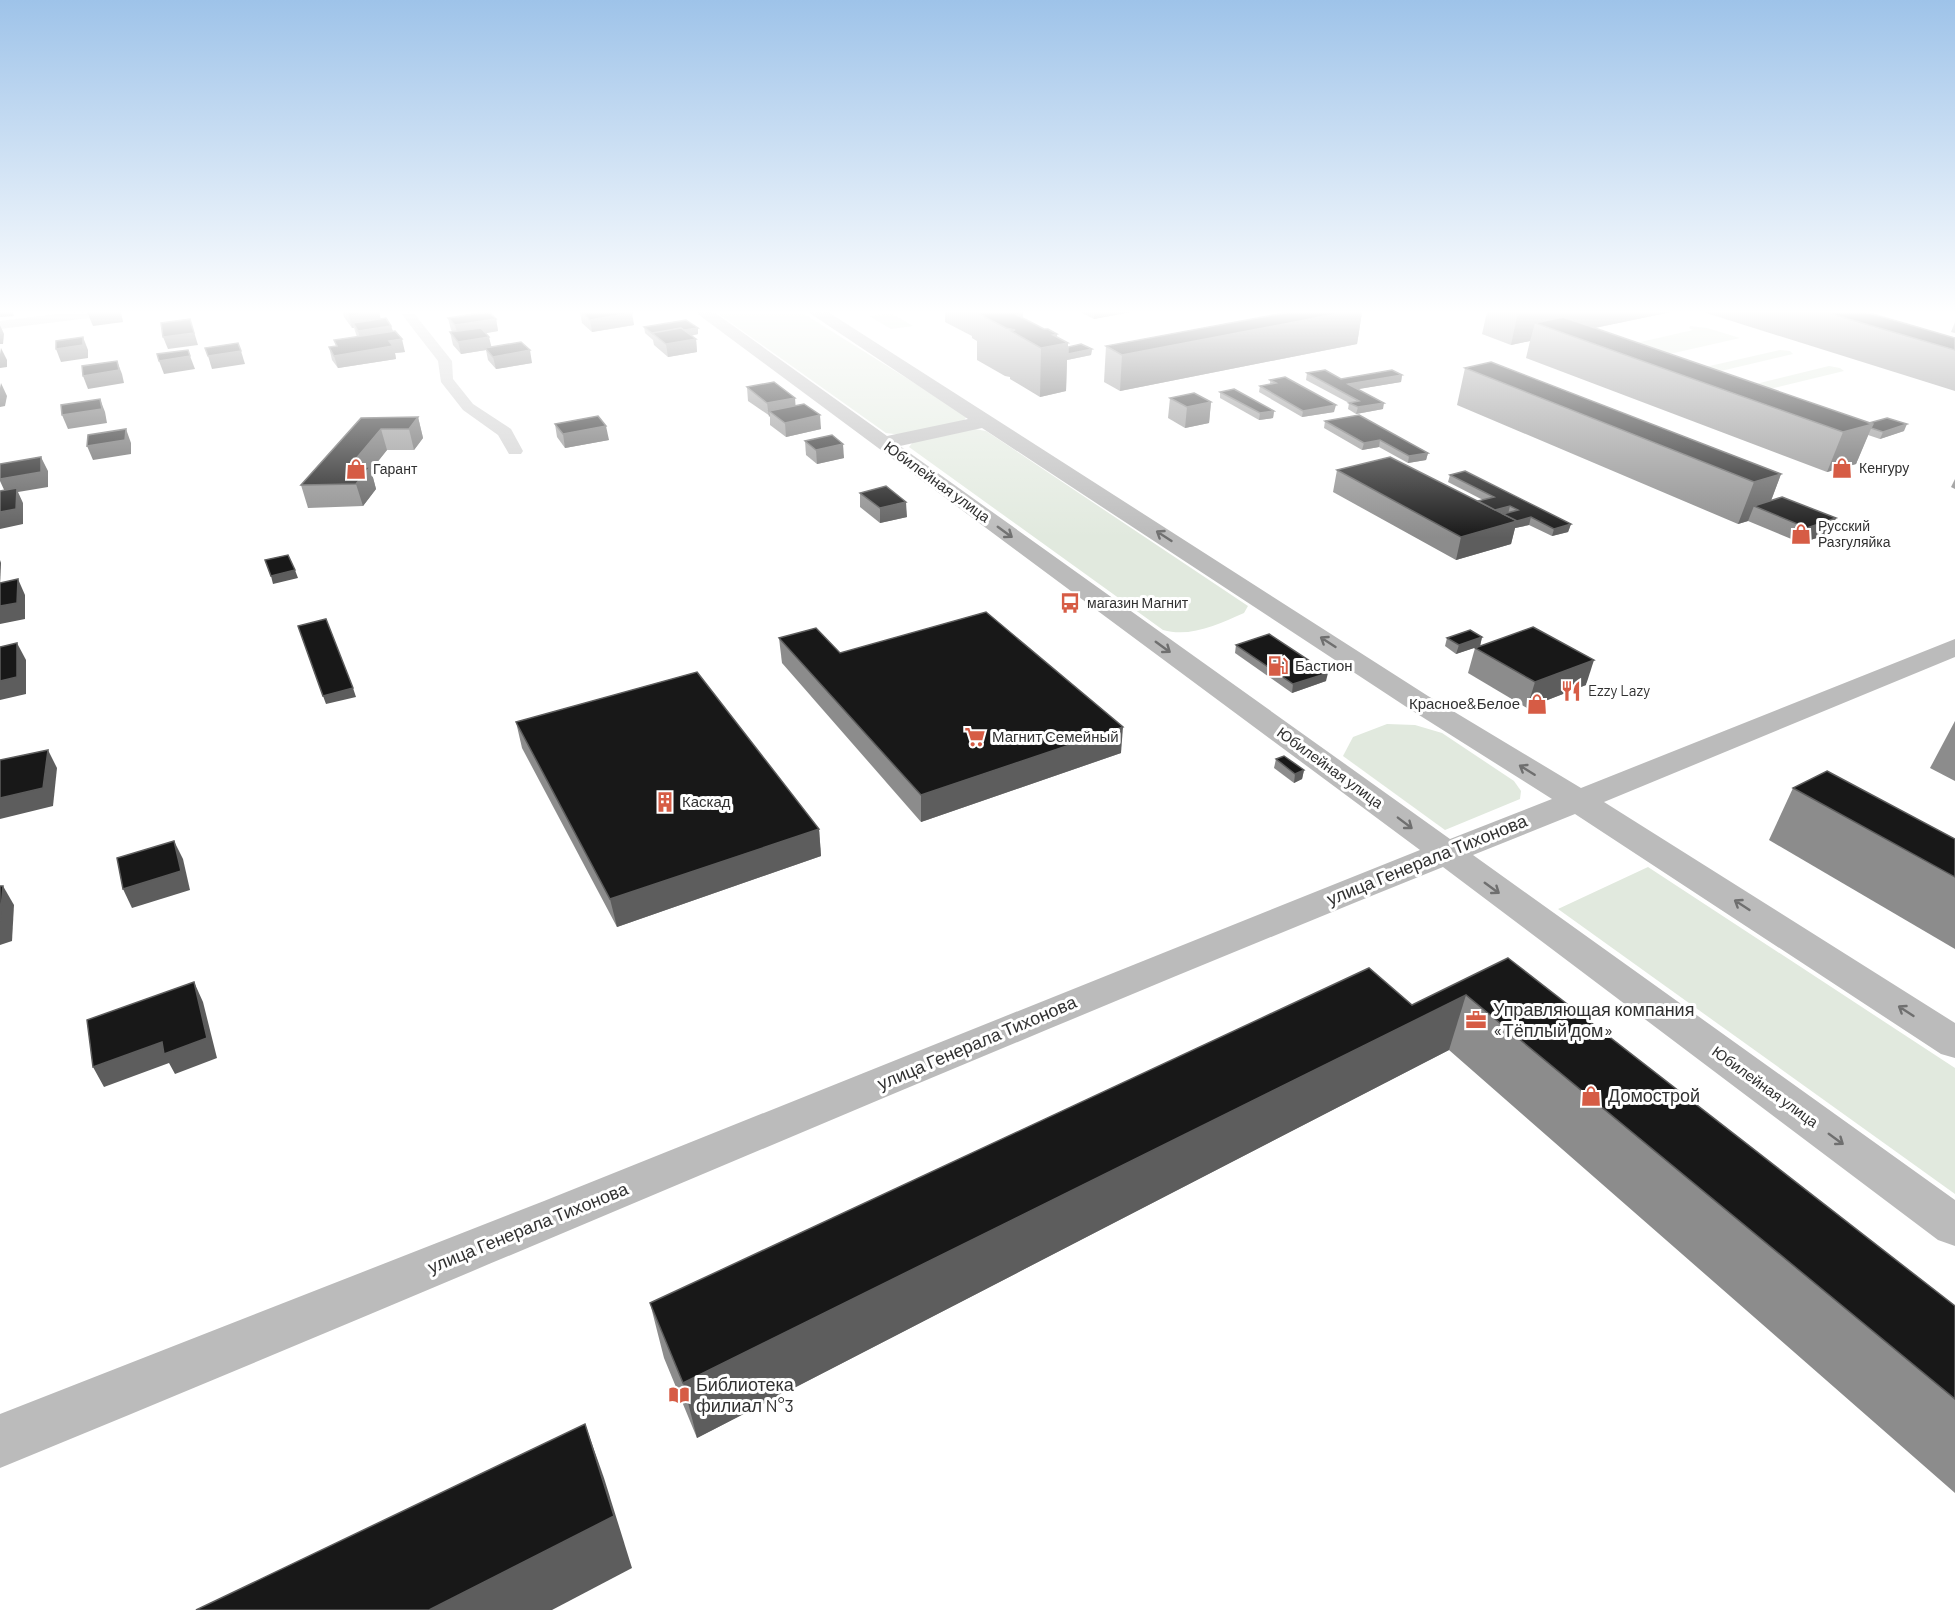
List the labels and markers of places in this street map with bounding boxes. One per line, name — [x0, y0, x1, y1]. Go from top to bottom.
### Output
shop icon: Кенгуру — [1830, 456, 1854, 480]
shop icon: Гарант — [344, 457, 368, 481]
place label: Кенгуру — [1859, 459, 1909, 476]
place label: Гарант — [373, 460, 418, 477]
place label: Русский Разгуляйка — [1818, 517, 1891, 550]
shop icon: Русский Разгуляйка — [1789, 522, 1813, 546]
bus stop icon: магазин Магнит — [1058, 591, 1082, 615]
place label: магазин Магнит — [1087, 594, 1189, 611]
fuel station icon: Бастион — [1266, 654, 1290, 678]
place label: Бастион — [1295, 656, 1353, 674]
restaurant icon: Ezzy Lazy — [1559, 679, 1583, 703]
place label: Ezzy Lazy — [1588, 681, 1650, 699]
shop icon: Красное&Белое — [1525, 692, 1549, 716]
place label: Красное&Белое — [1409, 694, 1520, 712]
supermarket icon: Магнит Семейный — [963, 725, 987, 749]
place label: Магнит Семейный — [992, 727, 1119, 745]
building icon: Каскад — [653, 790, 677, 814]
place label: Каскад — [682, 792, 731, 810]
place label: Управляющая компания «Тёплый дом» — [1493, 998, 1694, 1041]
office icon: Управляющая компания «Тёплый дом» — [1464, 1008, 1488, 1032]
shop icon: Домострой — [1579, 1084, 1603, 1108]
place label: Домострой — [1608, 1084, 1700, 1106]
place label: Библиотека филиал N°3 — [696, 1373, 795, 1416]
library icon: Библиотека филиал N°3 — [667, 1383, 691, 1407]

